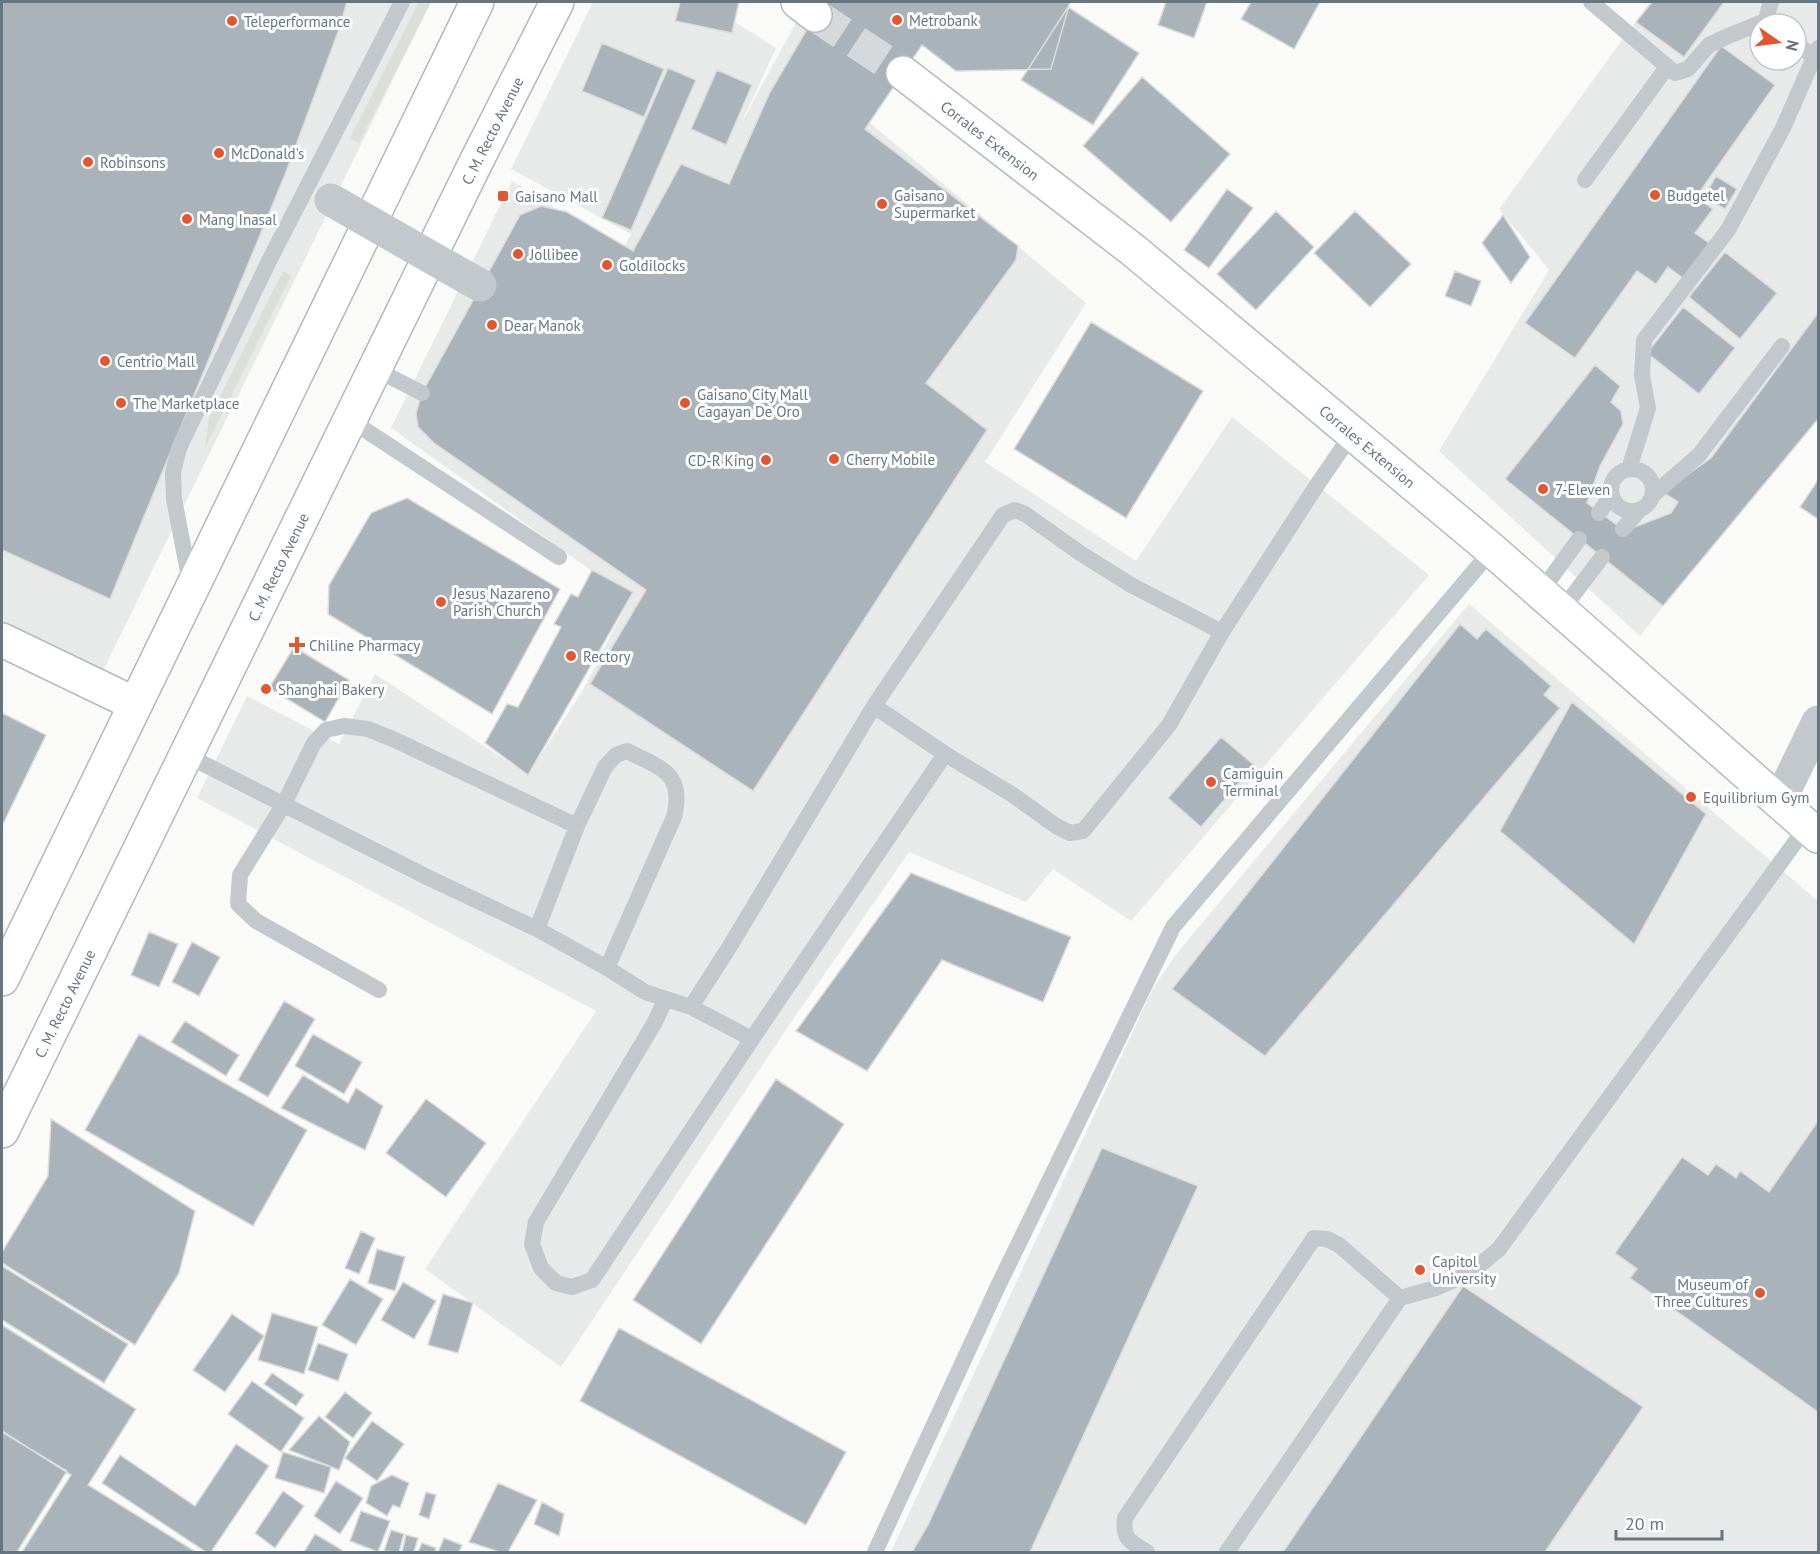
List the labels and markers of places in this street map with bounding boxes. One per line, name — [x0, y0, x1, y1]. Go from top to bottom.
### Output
place label: Metrobank — [909, 11, 978, 30]
place label: Teleperformance — [244, 12, 351, 31]
marker: Metrobank — [890, 13, 904, 27]
marker: Teleperformance — [225, 14, 239, 28]
place label: McDonald's — [231, 144, 304, 163]
marker: McDonald's — [212, 146, 226, 160]
place label: Robinsons — [100, 153, 165, 172]
marker: Robinsons — [81, 155, 95, 169]
place label: Gaisano Supermarket — [894, 186, 975, 222]
place label: Budgetel — [1667, 186, 1725, 205]
place label: Gaisano Mall — [515, 187, 598, 206]
marker: Budgetel — [1648, 188, 1662, 202]
marker: Gaisano Mall — [496, 189, 510, 203]
marker: Gaisano Supermarket — [875, 197, 889, 211]
place label: Mang Inasal — [199, 210, 277, 229]
marker: Mang Inasal — [180, 212, 194, 226]
place label: Jollibee — [529, 245, 578, 264]
marker: Jollibee — [511, 247, 525, 261]
place label: Goldilocks — [619, 256, 685, 275]
marker: Goldilocks — [600, 258, 614, 272]
place label: Dear Manok — [504, 316, 582, 335]
marker: Dear Manok — [485, 318, 499, 332]
place label: Centrio Mall — [117, 352, 196, 371]
marker: Centrio Mall — [98, 354, 112, 368]
place label: Gaisano City Mall Cagayan De Oro — [697, 385, 808, 421]
place label: The Marketplace — [133, 394, 239, 413]
marker: The Marketplace — [114, 396, 128, 410]
marker: Gaisano City Mall Cagayan De Oro — [678, 396, 692, 410]
place label: Cherry Mobile — [846, 450, 935, 469]
place label: CD-R King — [688, 451, 754, 470]
marker: Cherry Mobile — [827, 452, 841, 466]
marker: CD-R King — [759, 453, 773, 467]
place label: 7-Eleven — [1555, 480, 1610, 499]
marker: 7-Eleven — [1536, 482, 1550, 496]
place label: Jesus Nazareno Parish Church — [452, 584, 550, 620]
marker: Jesus Nazareno Parish Church — [434, 595, 448, 609]
place label: Chiline Pharmacy — [309, 636, 420, 655]
marker: Chiline Pharmacy — [290, 638, 304, 652]
place label: Rectory — [583, 647, 630, 666]
marker: Rectory — [564, 649, 578, 663]
place label: Shanghai Bakery — [278, 680, 384, 699]
marker: Shanghai Bakery — [259, 682, 273, 696]
place label: Camiguin Terminal — [1223, 764, 1283, 800]
marker: Camiguin Terminal — [1204, 775, 1218, 789]
place label: Equilibrium Gym — [1703, 788, 1809, 807]
marker: Equilibrium Gym — [1684, 790, 1698, 804]
place label: Capitol University — [1432, 1252, 1496, 1288]
marker: Capitol University — [1413, 1263, 1427, 1277]
place label: Museum of Three Cultures — [1654, 1275, 1749, 1311]
marker: Museum of Three Cultures — [1753, 1286, 1767, 1300]

